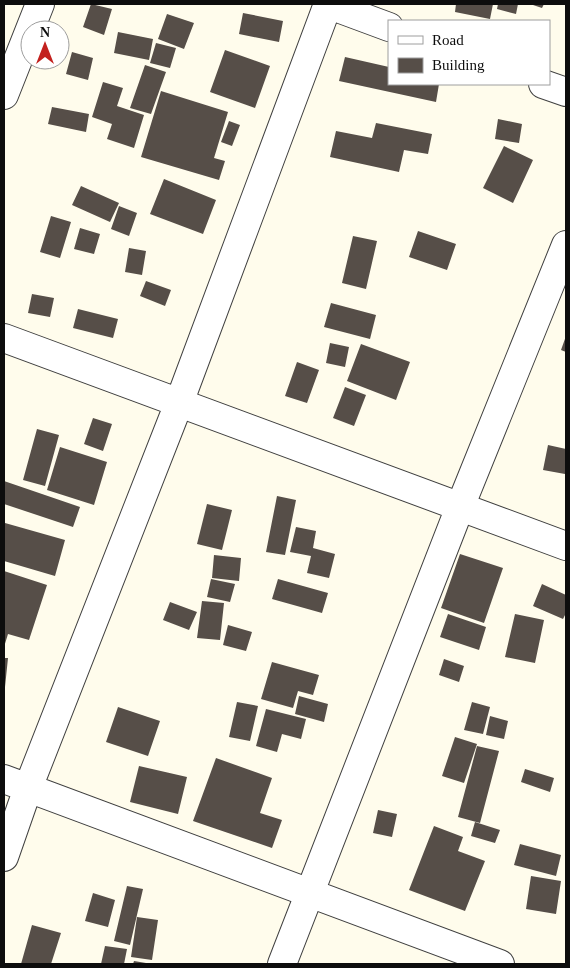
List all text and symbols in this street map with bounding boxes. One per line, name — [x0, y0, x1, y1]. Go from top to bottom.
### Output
north arrow — [20, 20, 70, 70]
legend — [388, 20, 550, 85]
text: N — [40, 25, 50, 40]
text: Road — [432, 32, 464, 48]
text: Building — [432, 57, 485, 73]

